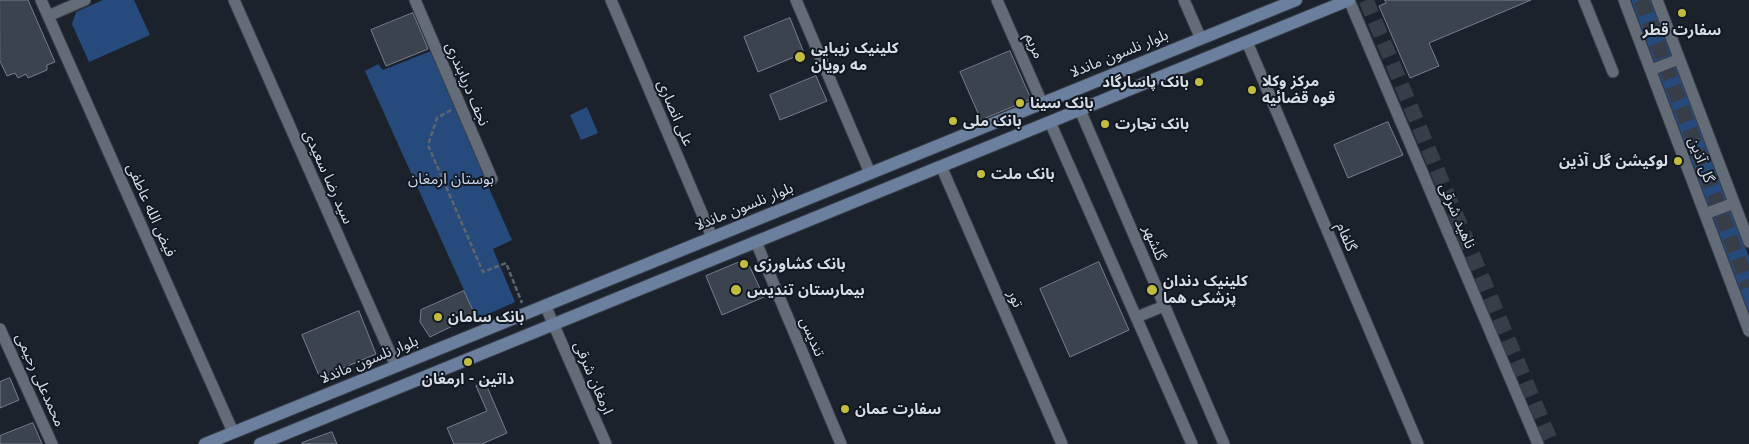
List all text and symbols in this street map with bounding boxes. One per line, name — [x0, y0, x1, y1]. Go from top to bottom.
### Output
marker: سفارت قطر — [1676, 7, 1688, 19]
place label: سفارت قطر — [1643, 21, 1721, 39]
street label: بلوار نلسون ماندلا — [1067, 26, 1171, 82]
street label: مریم — [1021, 30, 1047, 62]
street label: نجف دریابندری — [441, 39, 493, 129]
place label: کلینیک زیبایی مه رویان — [811, 39, 898, 74]
marker: کلینیک زیبایی مه رویان — [793, 50, 807, 64]
place label: مرکز وکلا قوه قضائیه — [1262, 72, 1335, 107]
place label: بانک پاسارگاد — [1102, 73, 1189, 91]
marker: بانک پاسارگاد — [1193, 76, 1205, 88]
street label: علی انصاری — [653, 77, 697, 149]
marker: مرکز وکلا قوه قضائیه — [1246, 84, 1258, 96]
place label: بانک سینا — [1030, 94, 1094, 112]
marker: بانک سینا — [1014, 97, 1026, 109]
place label: بانک ملی — [963, 112, 1022, 130]
marker: بانک ملی — [947, 115, 959, 127]
place label: بانک تجارت — [1115, 115, 1189, 133]
marker: بانک تجارت — [1099, 118, 1111, 130]
street label: سید رضا سعیدی — [299, 127, 357, 227]
street label: گل آذین — [1684, 135, 1718, 185]
place label: لوکیشن گل آذین — [1559, 152, 1668, 170]
marker: لوکیشن گل آذین — [1672, 155, 1684, 167]
street label: فیض الله عاطفی — [122, 160, 180, 260]
place label: بانک ملت — [991, 165, 1055, 183]
marker: بانک ملت — [975, 168, 987, 180]
park label: بوستان ارمغان — [408, 170, 494, 188]
street label: بلوار نلسون ماندلا — [692, 179, 796, 235]
street label: ناهید شرقی — [1435, 180, 1479, 252]
street label: گلفام — [1332, 220, 1360, 254]
street label: گلشهر — [1138, 222, 1170, 264]
place label: بانک کشاورزی — [754, 255, 846, 273]
marker: بانک کشاورزی — [738, 258, 750, 270]
place label: کلینیک دندان پزشکی هما — [1163, 272, 1248, 307]
place label: بیمارستان تندیس — [747, 281, 865, 299]
marker: بیمارستان تندیس — [729, 283, 743, 297]
marker: کلینیک دندان پزشکی هما — [1145, 283, 1159, 297]
street label: تور — [1003, 288, 1027, 310]
place label: بانک سامان — [448, 308, 524, 326]
marker: بانک سامان — [432, 311, 444, 323]
street label: تندیس — [796, 315, 828, 359]
street label: محمدعلی رحیمی — [11, 331, 69, 429]
street label: بلوار نلسون ماندلا — [317, 332, 421, 388]
street label: ارمغان شرقی — [569, 339, 617, 417]
marker: داتین - ارمغان — [462, 356, 474, 368]
place label: داتین - ارمغان — [422, 370, 514, 388]
place label: سفارت عمان — [855, 400, 941, 418]
marker: سفارت عمان — [839, 403, 851, 415]

